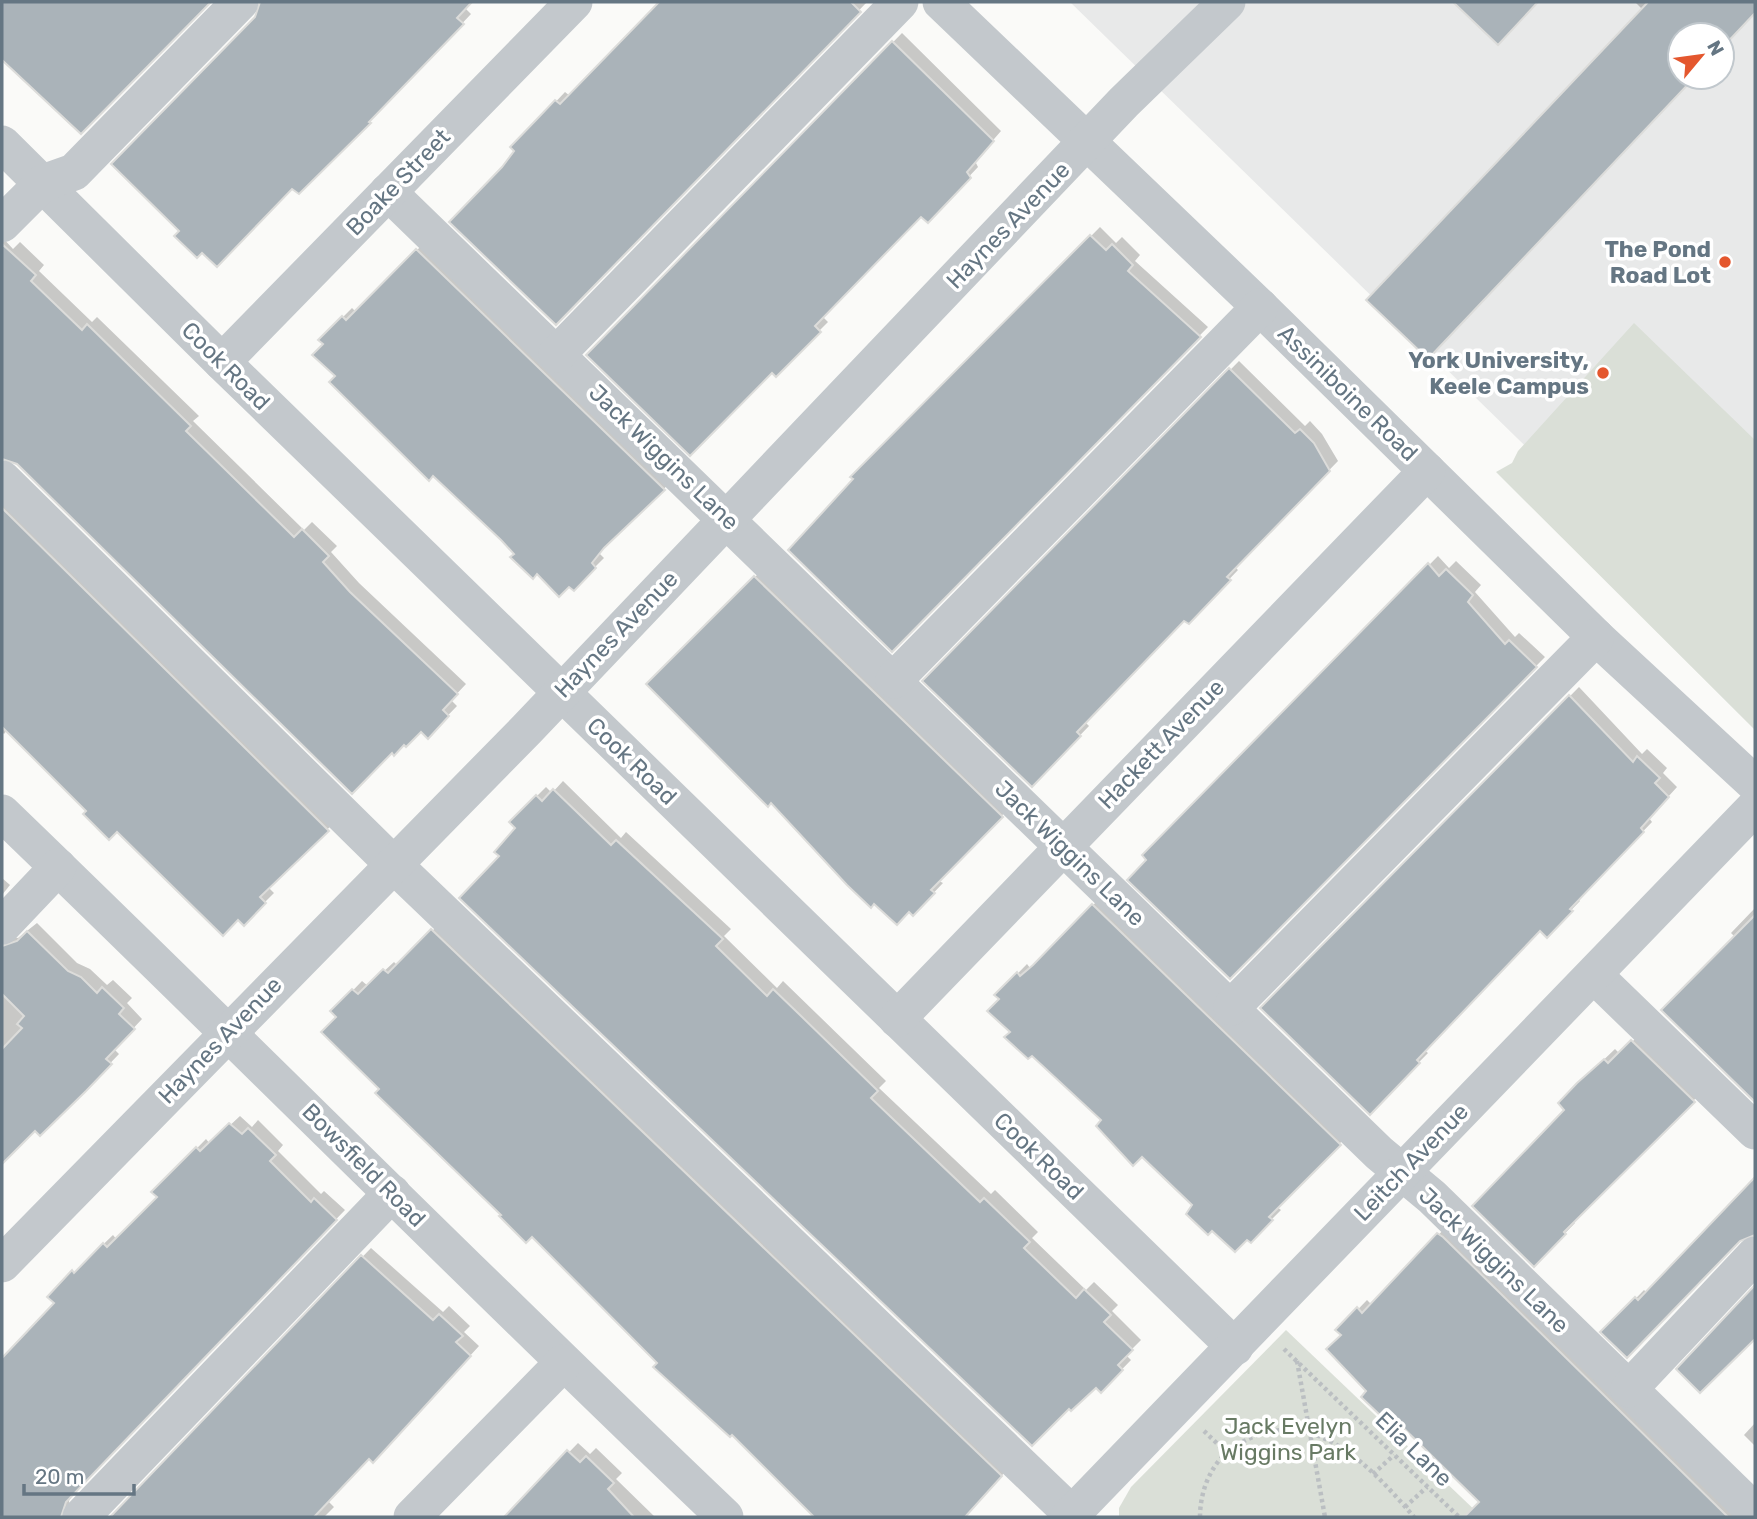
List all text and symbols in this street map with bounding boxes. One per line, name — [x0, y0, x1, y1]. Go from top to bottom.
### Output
north arrow — [1666, 21, 1736, 91]
text: N — [1702, 36, 1729, 60]
street label: Boake Street — [340, 123, 456, 241]
street label: Haynes Avenue — [940, 156, 1076, 294]
place label: The Pond Road Lot — [1605, 235, 1711, 289]
marker: The Pond Road Lot — [1717, 254, 1733, 270]
street label: Cook Road — [176, 316, 276, 416]
street label: Assiniboine Road — [1272, 319, 1424, 467]
place label: York University, Keele Campus — [1408, 346, 1589, 400]
marker: York University, Keele Campus — [1595, 365, 1611, 381]
street label: Jack Wiggins Lane — [583, 378, 745, 536]
street label: Haynes Avenue — [548, 565, 684, 703]
street label: Hackett Avenue — [1092, 673, 1230, 815]
street label: Cook Road — [581, 712, 683, 810]
street label: Jack Wiggins Lane — [989, 774, 1151, 932]
street label: Haynes Avenue — [152, 971, 288, 1109]
street label: Bowsfield Road — [296, 1097, 432, 1233]
street label: Leitch Avenue — [1348, 1097, 1474, 1227]
street label: Cook Road — [988, 1107, 1090, 1205]
street label: Jack Wiggins Lane — [1413, 1181, 1575, 1339]
street label: Elia Lane — [1370, 1406, 1458, 1492]
park label: Jack Evelyn Wiggins Park — [1220, 1412, 1356, 1466]
scale bar — [24, 1452, 135, 1496]
text: 20 m — [35, 1464, 84, 1489]

